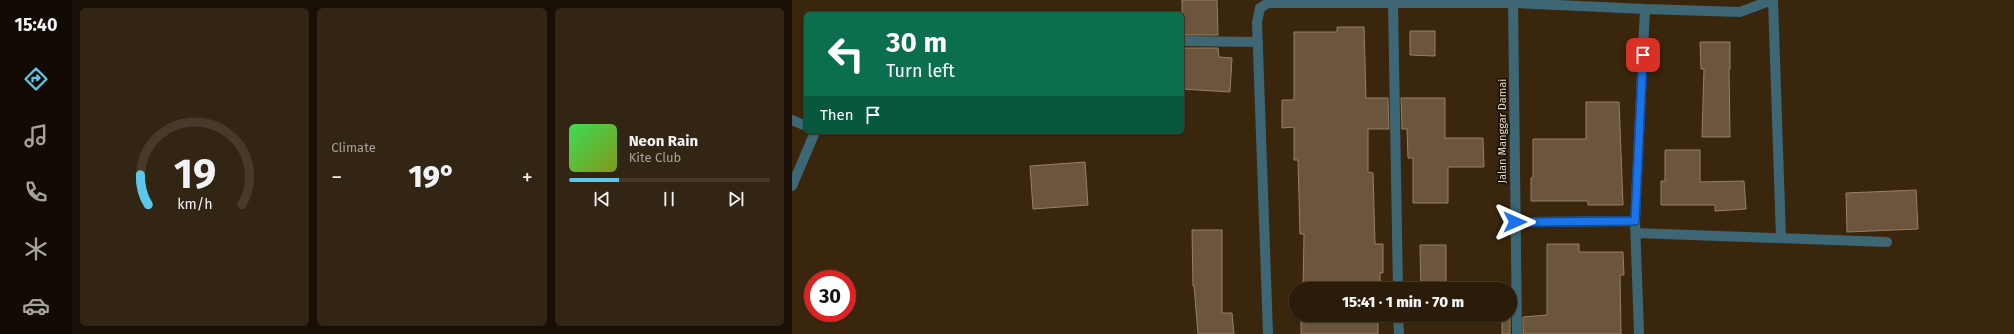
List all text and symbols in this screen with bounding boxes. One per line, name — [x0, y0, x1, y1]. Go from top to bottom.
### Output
text: 15:40 — [15, 14, 57, 36]
text: 30 m — [886, 26, 947, 59]
icon: left — [820, 28, 872, 80]
pin — [1626, 38, 1660, 72]
icon: arrive — [1632, 44, 1654, 66]
text: Turn left — [886, 60, 955, 82]
icon: directions — [22, 65, 50, 93]
street label: Jalan Manggar Damai — [1496, 79, 1509, 183]
icon: arrive — [862, 104, 884, 126]
text: Then — [820, 106, 854, 124]
icon: music — [22, 122, 50, 150]
text: Neon Rain — [629, 132, 698, 150]
text: Climate — [331, 140, 376, 155]
text: 19 — [173, 149, 216, 199]
text: Kite Club — [629, 150, 681, 165]
text: 19° — [409, 159, 455, 195]
text: − — [331, 164, 342, 191]
text: + — [522, 164, 533, 191]
icon: phone — [22, 178, 50, 206]
icon: previous — [591, 188, 613, 210]
icon: pause — [658, 188, 680, 210]
icon: next — [725, 188, 747, 210]
text: km/h — [177, 196, 212, 213]
position arrow — [1494, 201, 1536, 243]
icon: climate — [22, 235, 50, 263]
speed limit sign: 30 — [804, 270, 856, 322]
icon: car — [22, 292, 50, 320]
text: 15:41 · 1 min · 70 m — [1342, 293, 1464, 311]

